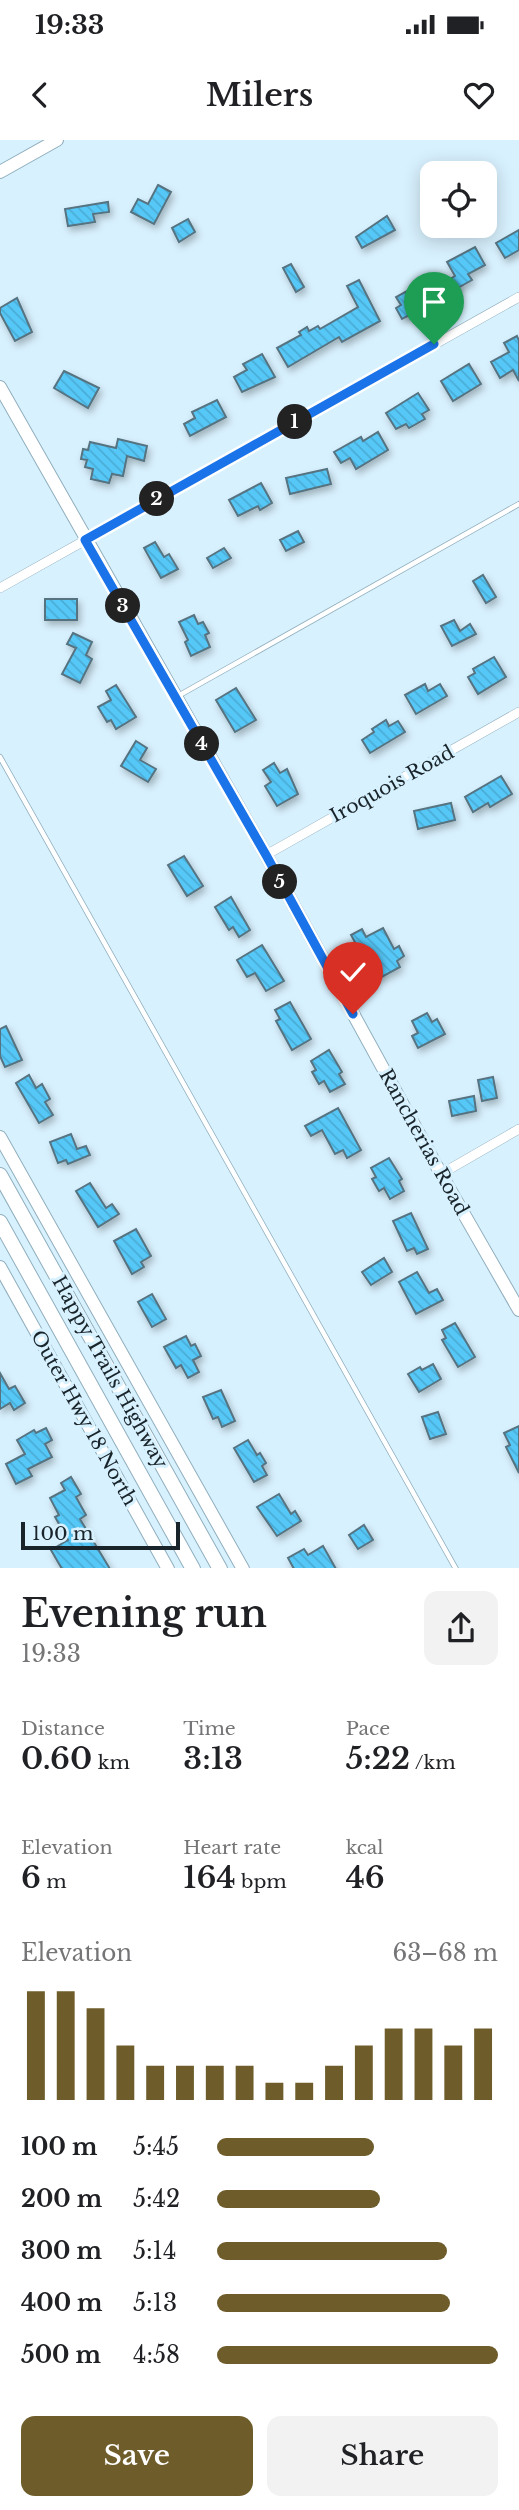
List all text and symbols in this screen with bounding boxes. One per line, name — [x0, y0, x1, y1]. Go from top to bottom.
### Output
text: 19:33 — [35, 9, 104, 41]
text: Milers — [206, 75, 313, 115]
icon: back — [21, 76, 59, 114]
icon: heart — [460, 76, 498, 114]
map controls — [420, 161, 497, 238]
button: locate — [420, 161, 497, 238]
pin — [404, 272, 464, 344]
icon: arrive — [415, 283, 453, 321]
pin: 1 — [278, 404, 312, 440]
text: 1 — [290, 410, 299, 433]
pin: 2 — [140, 482, 174, 516]
text: 2 — [150, 487, 163, 510]
pin: 3 — [106, 588, 140, 624]
text: 3 — [116, 594, 129, 617]
pin: 4 — [184, 726, 220, 762]
text: 4 — [195, 732, 208, 755]
street label: Iroquois Road — [326, 740, 458, 827]
pin: 5 — [262, 864, 298, 900]
text: 5 — [274, 870, 285, 893]
pin — [323, 942, 383, 1014]
icon: check — [334, 953, 372, 991]
street label: Rancherias Road — [374, 1065, 474, 1219]
street label: Happy Trails Highway — [47, 1272, 173, 1472]
street label: Outer Hwy 18 North — [26, 1326, 142, 1510]
scale bar — [21, 1520, 180, 1551]
text: 100 m — [32, 1522, 93, 1545]
text: Evening run — [21, 1590, 267, 1637]
button: share — [424, 1591, 498, 1665]
text: 19:33 — [21, 1640, 81, 1668]
text: Distance — [21, 1717, 105, 1740]
text: Time — [183, 1717, 236, 1740]
text: Pace — [346, 1717, 390, 1740]
text: 0.60 — [21, 1740, 92, 1777]
text: 3:13 — [183, 1740, 243, 1777]
text: 5:22 — [346, 1740, 410, 1777]
text: km — [92, 1751, 130, 1774]
text: /km — [410, 1751, 456, 1774]
text: Elevation — [21, 1836, 113, 1859]
text: Heart rate — [183, 1836, 281, 1859]
text: kcal — [346, 1836, 384, 1859]
text: 6 — [21, 1859, 41, 1896]
text: 164 — [183, 1859, 236, 1896]
text: 46 — [346, 1859, 385, 1896]
text: m — [41, 1870, 67, 1893]
text: bpm — [236, 1870, 287, 1893]
text: Elevation — [21, 1939, 132, 1967]
text: 63–68 m — [392, 1939, 498, 1967]
text: 100 m — [21, 2133, 97, 2161]
text: 5:45 — [133, 2133, 179, 2161]
text: 200 m — [21, 2185, 102, 2213]
text: 5:42 — [133, 2185, 180, 2213]
text: 300 m — [21, 2237, 102, 2265]
text: 5:14 — [133, 2237, 176, 2265]
text: 400 m — [21, 2289, 103, 2317]
text: 5:13 — [133, 2289, 177, 2317]
text: 500 m — [21, 2341, 101, 2369]
text: 4:58 — [133, 2341, 180, 2369]
button: Save — [21, 2416, 253, 2496]
button: Share — [267, 2416, 498, 2496]

